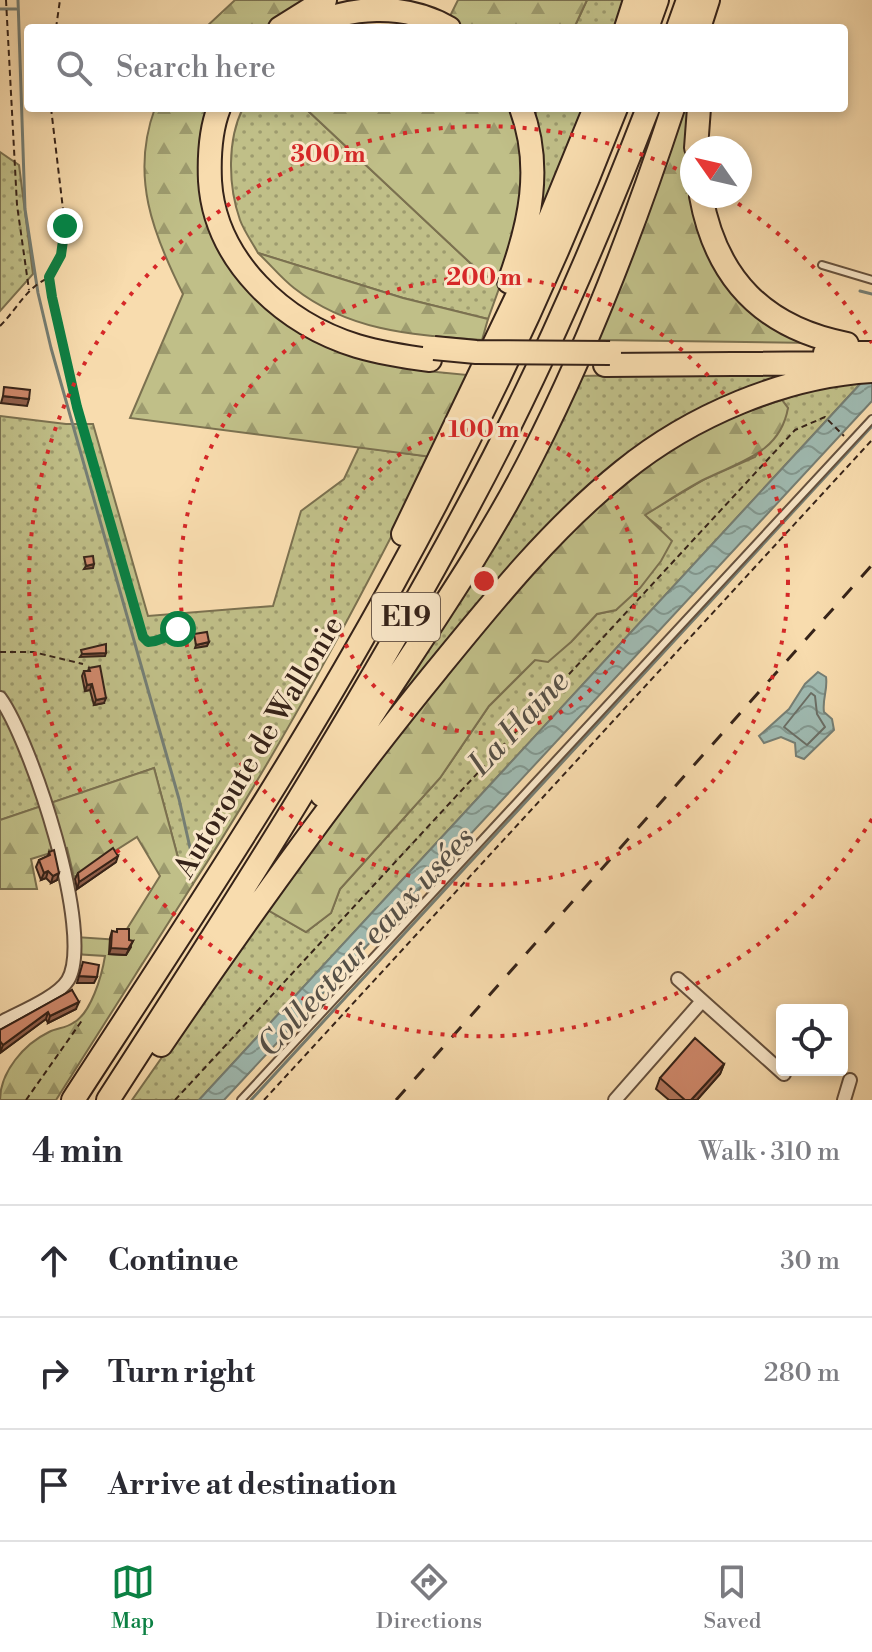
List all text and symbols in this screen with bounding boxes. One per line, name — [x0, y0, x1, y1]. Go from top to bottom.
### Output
search box — [24, 24, 848, 112]
icon: search — [52, 46, 96, 90]
text: Search here — [116, 49, 276, 87]
north arrow — [680, 136, 752, 208]
text: 300 m — [290, 140, 366, 170]
route end — [47, 208, 83, 244]
text: 200 m — [446, 263, 522, 293]
text: 100 m — [448, 415, 520, 445]
centre of rings — [470, 567, 498, 595]
road number: E19 — [372, 593, 440, 641]
street label: Autoroute de Wallonie — [165, 609, 352, 886]
route start — [160, 611, 196, 647]
water label: La Haine — [460, 662, 578, 785]
water label: Collecteur eaux usées — [249, 818, 483, 1066]
map controls — [776, 1004, 848, 1076]
button: locate — [776, 1004, 848, 1076]
text: 4 min — [32, 1131, 123, 1173]
text: Walk · 310 m — [699, 1136, 840, 1168]
icon: ahead — [32, 1239, 76, 1283]
text: Continue — [108, 1242, 239, 1280]
text: 30 m — [780, 1245, 840, 1277]
icon: right — [32, 1351, 76, 1395]
text: Turn right — [108, 1354, 255, 1392]
text: 280 m — [764, 1357, 840, 1389]
icon: arrive — [32, 1463, 76, 1507]
text: Arrive at destination — [108, 1466, 397, 1504]
tab: Map — [111, 1560, 155, 1635]
tab: Directions — [376, 1560, 482, 1635]
tab: Saved — [704, 1560, 761, 1635]

